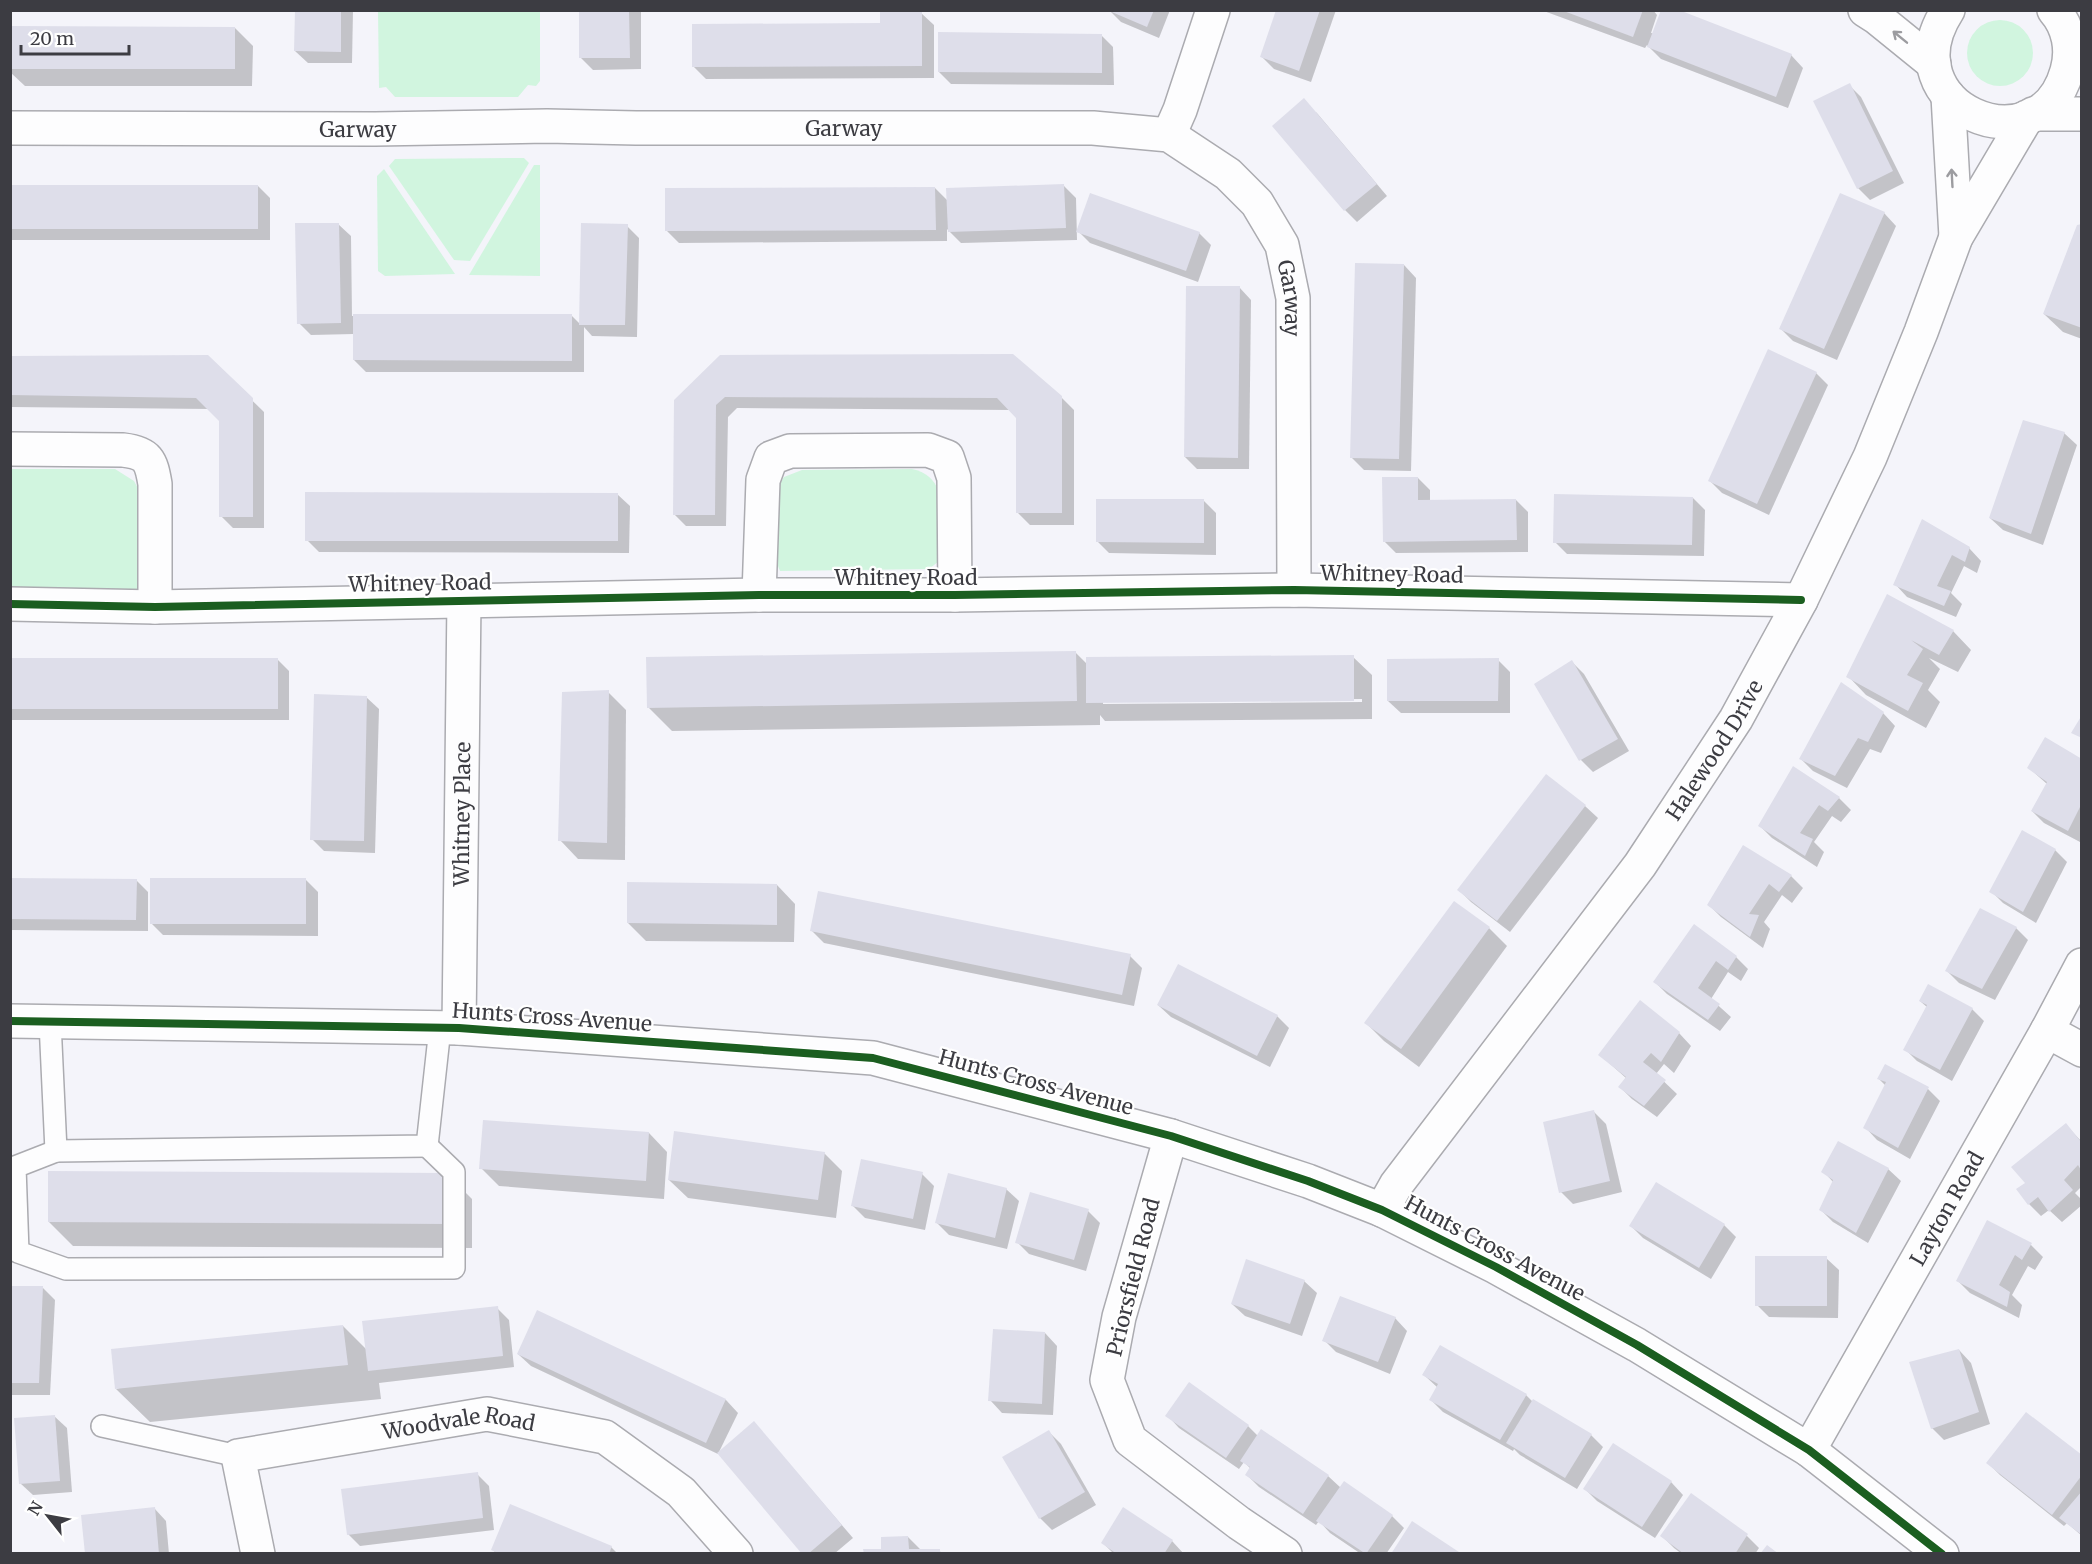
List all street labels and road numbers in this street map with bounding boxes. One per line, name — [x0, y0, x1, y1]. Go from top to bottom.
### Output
street label: Garway — [319, 115, 398, 143]
street label: Garway — [805, 115, 883, 142]
street label: Garway — [1272, 257, 1307, 337]
street label: Whitney Road — [1319, 559, 1464, 589]
street label: Whitney Road — [833, 564, 978, 591]
street label: Whitney Road — [347, 568, 492, 598]
street label: Halewood Drive — [1660, 675, 1768, 825]
street label: Whitney Place — [447, 741, 476, 888]
street label: Hunts Cross Avenue — [451, 997, 653, 1037]
street label: Hunts Cross Avenue — [936, 1043, 1136, 1121]
street label: Layton Road — [1903, 1146, 1990, 1270]
street label: Hunts Cross Avenue — [1400, 1189, 1590, 1307]
street label: Priorsfield Road — [1100, 1195, 1166, 1359]
street label: Woodvale Road — [379, 1400, 538, 1445]

